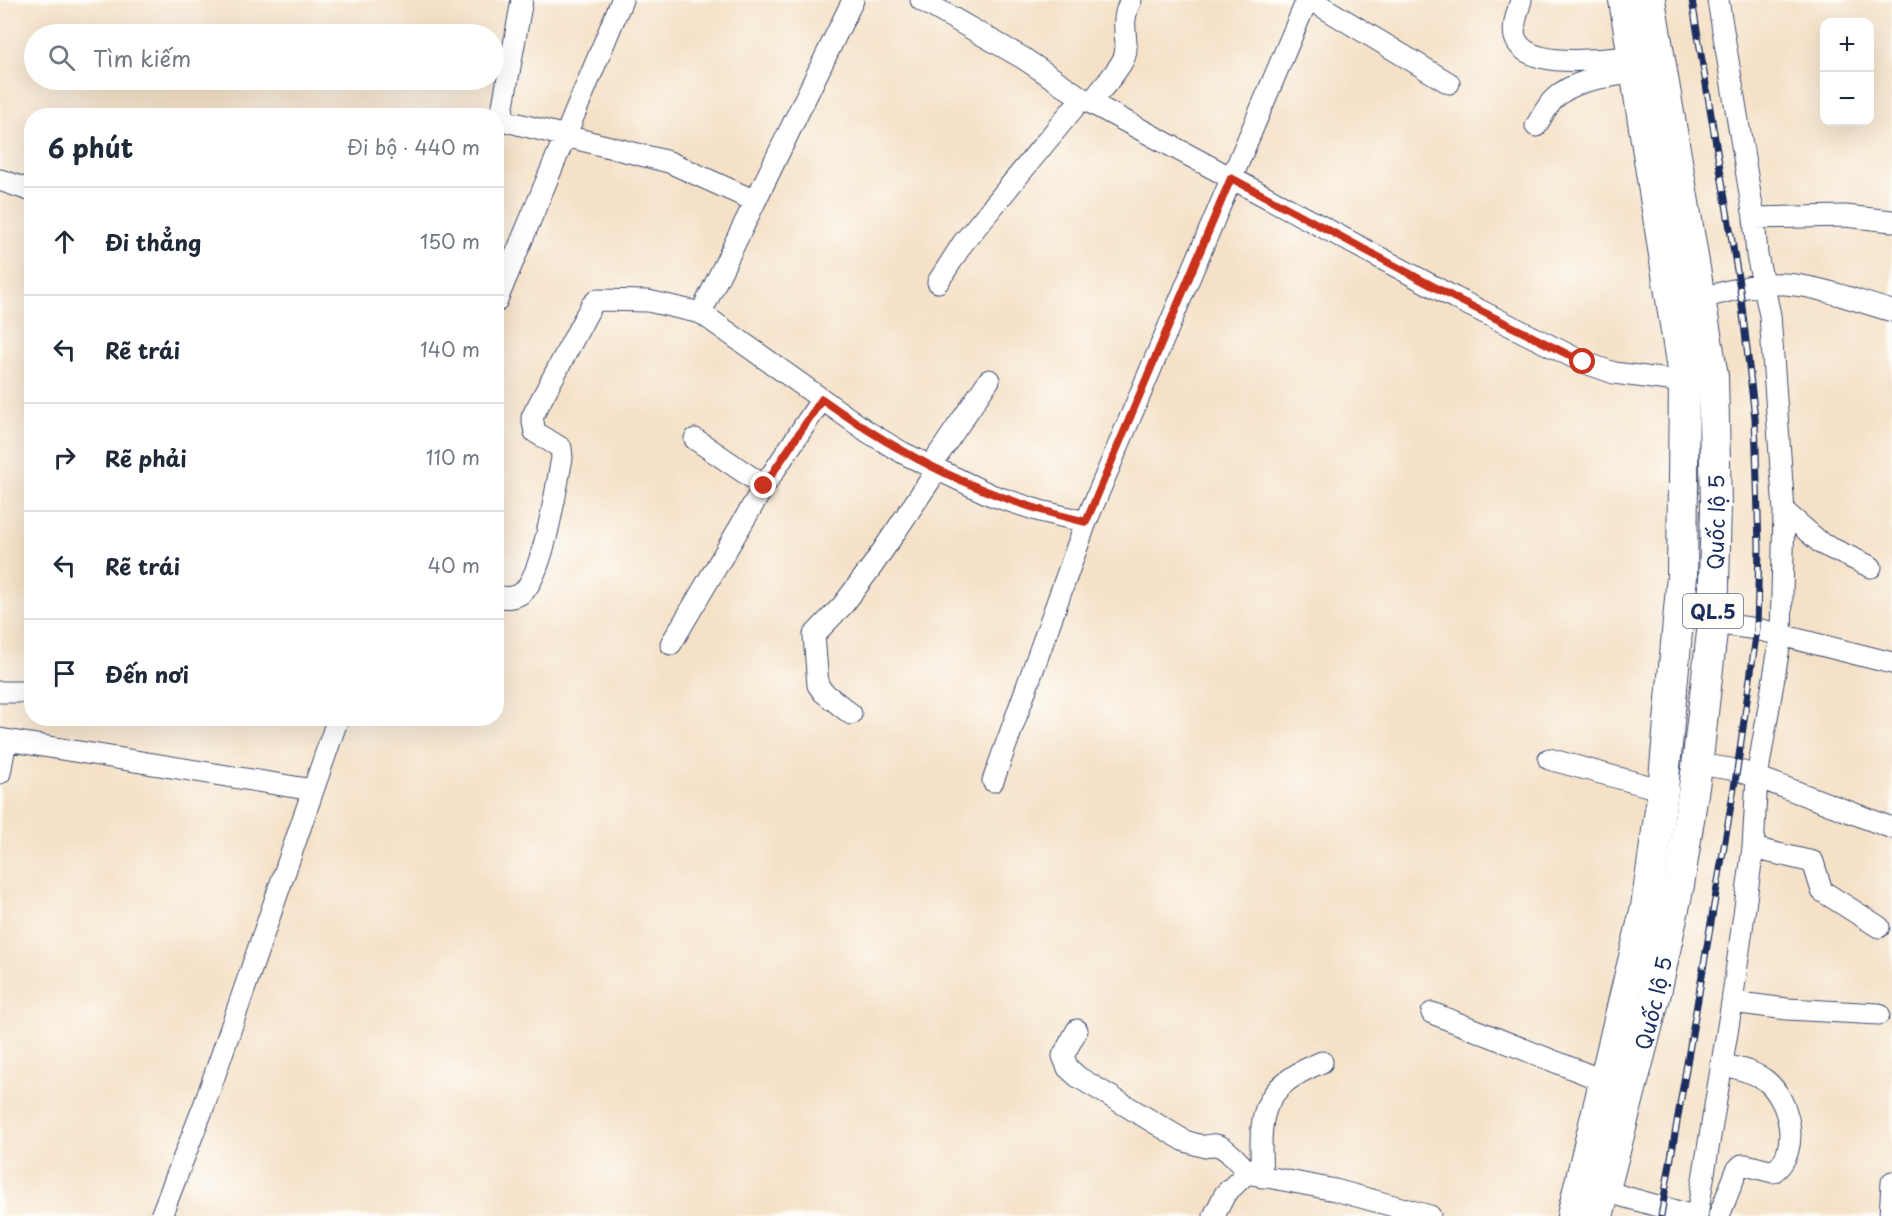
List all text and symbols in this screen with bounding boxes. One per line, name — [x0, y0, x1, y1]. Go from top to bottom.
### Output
map controls — [1820, 18, 1874, 126]
button: + — [1820, 18, 1874, 72]
search box — [24, 24, 504, 90]
icon: search — [45, 41, 78, 74]
text: Tìm kiếm — [93, 41, 191, 74]
button: − — [1820, 72, 1874, 126]
text: 6 phút — [48, 128, 133, 167]
text: Đi bộ · 440 m — [347, 132, 480, 162]
icon: ahead — [48, 225, 81, 258]
text: Đi thẳng — [105, 225, 201, 258]
text: 150 m — [420, 226, 480, 256]
icon: left — [48, 333, 81, 366]
text: Rẽ trái — [105, 333, 180, 366]
text: 140 m — [420, 334, 480, 364]
route start — [1569, 348, 1595, 374]
icon: right — [48, 441, 81, 474]
text: Rẽ phải — [105, 441, 187, 474]
text: 110 m — [426, 442, 480, 472]
route end — [750, 472, 776, 498]
street label: Quốc lộ 5 — [1698, 474, 1732, 570]
icon: left — [48, 549, 81, 582]
text: Rẽ trái — [105, 549, 180, 582]
text: 40 m — [428, 550, 480, 580]
road number: QL.5 — [1683, 594, 1743, 628]
icon: arrive — [48, 657, 81, 690]
text: Đến nơi — [105, 657, 189, 690]
street label: Quốc lộ 5 — [1626, 953, 1679, 1053]

